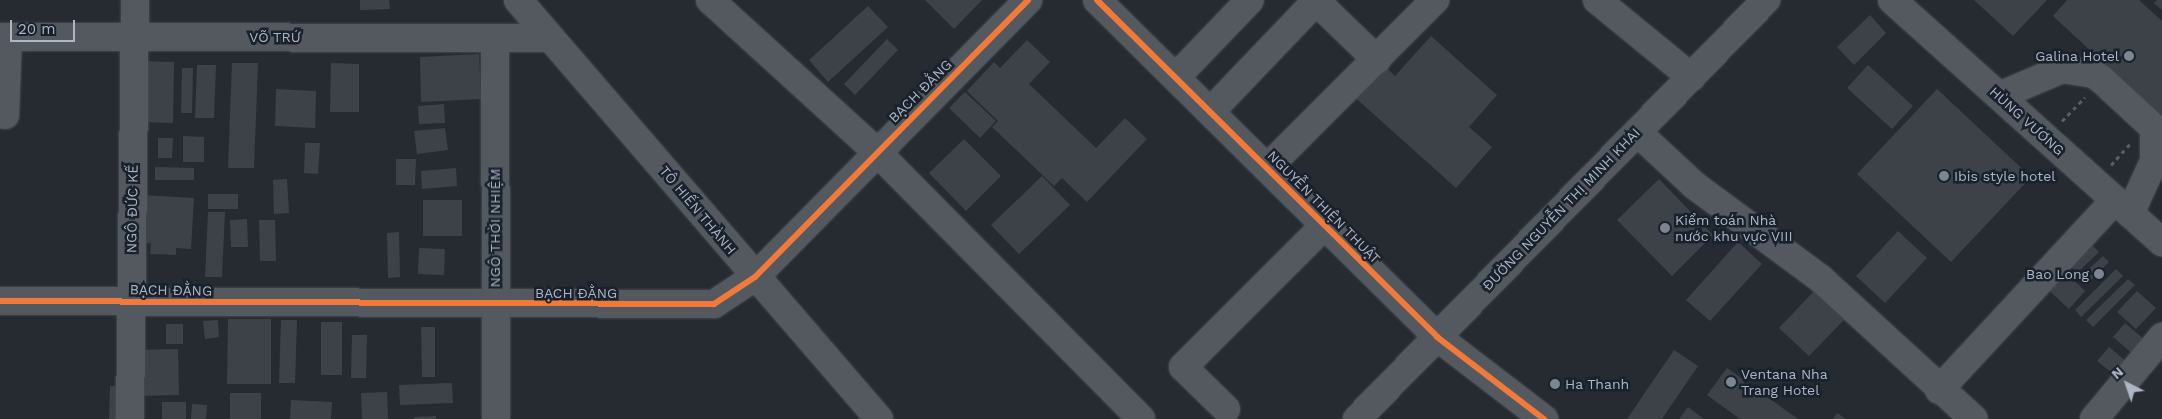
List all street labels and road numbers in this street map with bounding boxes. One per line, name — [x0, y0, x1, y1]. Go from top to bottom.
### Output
street label: VÕ TRỨ — [249, 29, 301, 45]
street label: BẠCH ĐẰNG — [885, 56, 955, 126]
street label: HÙNG VƯƠNG — [1986, 83, 2068, 159]
street label: ĐƯỜNG NGUYỄN THỊ MINH KHAI — [1479, 124, 1643, 294]
street label: NGUYỄN THIỆN THUẬT — [1264, 147, 1384, 267]
street label: TÔ HIẾN THÀNH — [656, 162, 740, 258]
street label: NGÔ ĐỨC KẾ — [123, 165, 141, 253]
street label: NGÔ THỜI NHIỆM — [487, 168, 503, 288]
street label: BẠCH ĐẰNG — [130, 281, 212, 299]
street label: BẠCH ĐẰNG — [535, 285, 617, 301]

